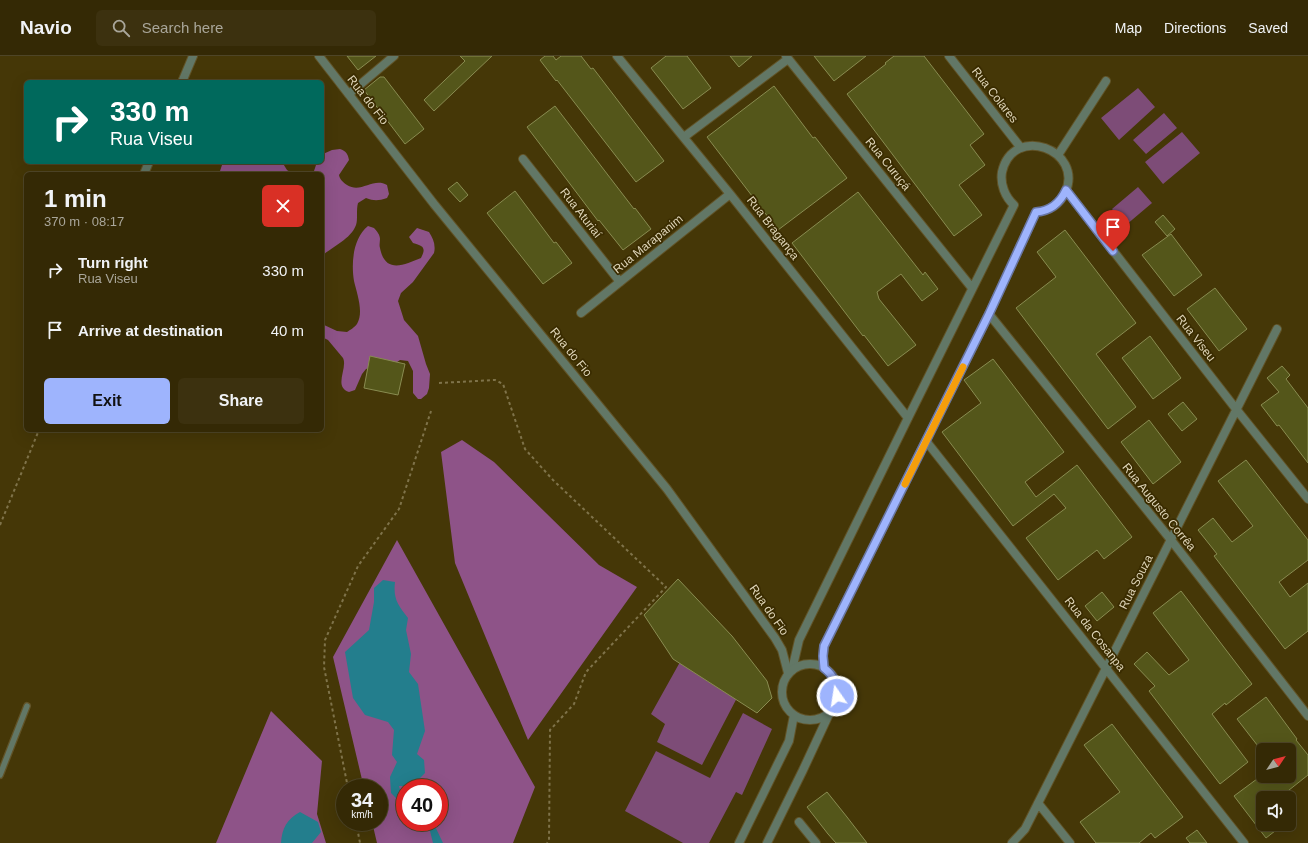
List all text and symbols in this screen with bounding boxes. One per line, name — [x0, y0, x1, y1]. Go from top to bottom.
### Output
search box — [96, 10, 376, 46]
text: Navio — [20, 17, 72, 38]
icon: search — [110, 17, 132, 39]
text: Search here — [142, 19, 223, 36]
text: Map — [1115, 20, 1142, 36]
text: Directions — [1164, 20, 1226, 36]
text: Saved — [1248, 20, 1288, 36]
street label: Rua Colares — [969, 64, 1021, 126]
street label: Rua do Fio — [344, 73, 392, 128]
icon: right — [44, 96, 96, 148]
text: 330 m — [110, 96, 189, 127]
text: Rua Viseu — [110, 129, 193, 149]
street label: Rua Curuçá — [862, 135, 914, 194]
text: 1 min — [44, 185, 107, 212]
button: close — [262, 185, 304, 227]
street label: Rua Aturiaí — [557, 185, 605, 241]
street label: Rua Bragança — [744, 193, 802, 263]
pin — [1096, 210, 1130, 251]
street label: Rua Marapanim — [610, 212, 686, 276]
text: 370 m · 08:17 — [44, 214, 124, 229]
icon: arrive — [1102, 216, 1124, 238]
text: Turn right — [78, 254, 148, 271]
icon: right — [44, 259, 66, 281]
text: 330 m — [262, 262, 304, 279]
text: Rua Viseu — [78, 271, 138, 286]
street label: Rua Viseu — [1174, 312, 1218, 364]
icon: arrive — [44, 319, 66, 341]
text: Arrive at destination — [78, 322, 223, 339]
text: 40 m — [271, 322, 304, 339]
street label: Rua do Fio — [547, 325, 595, 379]
button: Exit — [44, 378, 170, 424]
button: Share — [178, 378, 304, 424]
street label: Rua Augusto Corrêa — [1119, 460, 1199, 554]
street label: Rua Souza — [1116, 552, 1156, 612]
street label: Rua do Fio — [746, 582, 792, 638]
street label: Rua da Cosanpa — [1062, 594, 1128, 674]
position arrow — [816, 675, 858, 717]
north arrow — [1256, 743, 1296, 783]
map controls — [1256, 743, 1296, 831]
speed limit sign: 40 — [396, 779, 448, 831]
text: 34 — [351, 789, 373, 811]
button: sound — [1256, 791, 1296, 831]
text: km/h — [351, 809, 373, 820]

